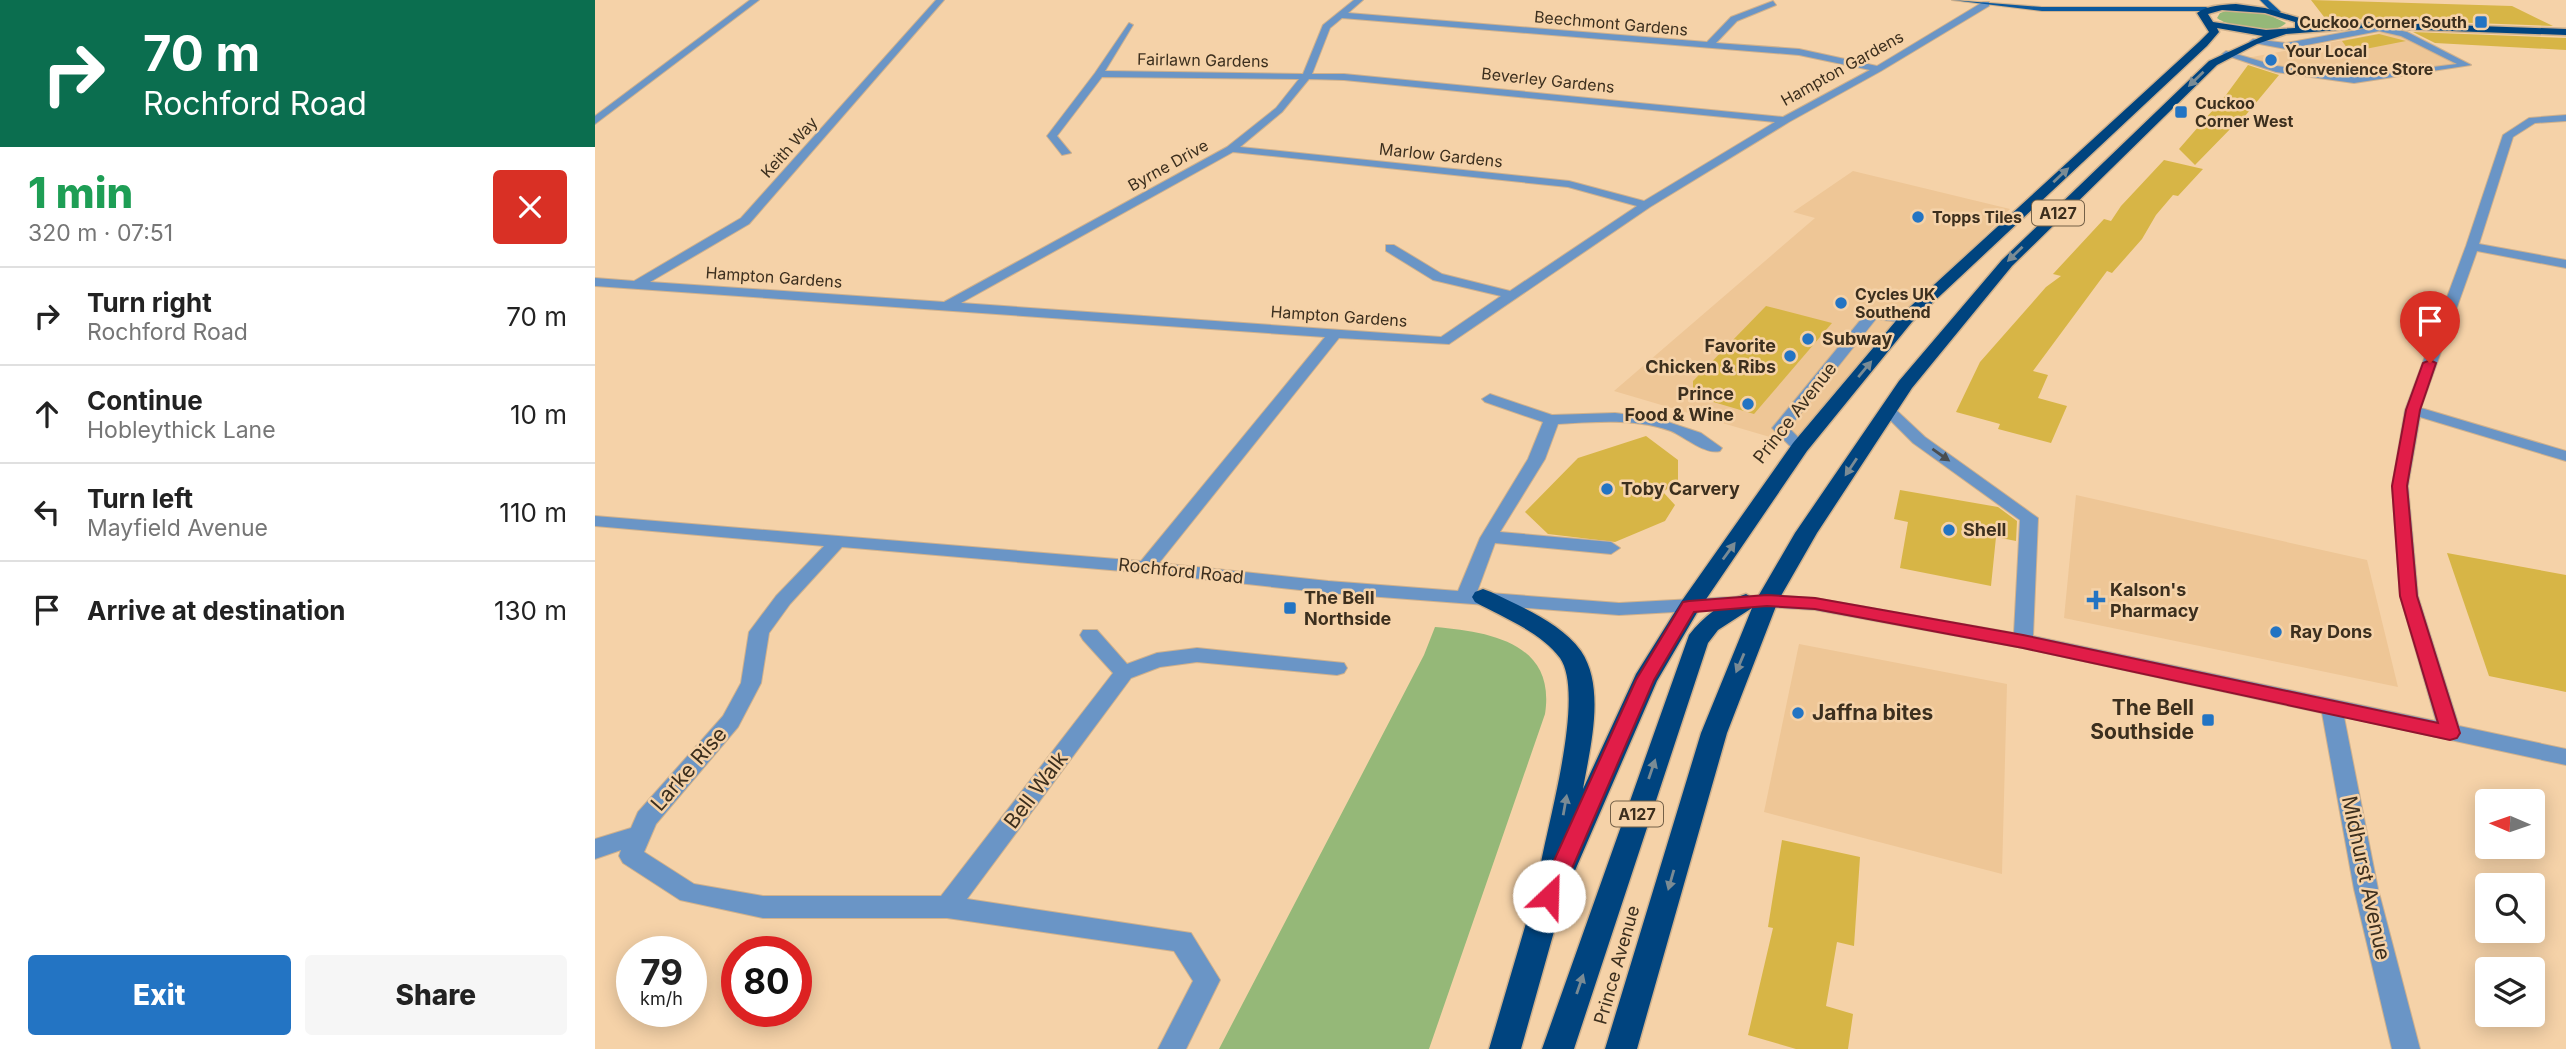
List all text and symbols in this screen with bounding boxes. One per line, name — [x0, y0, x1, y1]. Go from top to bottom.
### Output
street label: Beechmont Gardens — [1533, 6, 1689, 40]
place label: Cuckoo Corner South — [2299, 12, 2467, 32]
marker: Cuckoo Corner South — [2473, 14, 2489, 30]
text: 70 m — [143, 24, 260, 83]
street label: Hampton Gardens — [1777, 26, 1907, 110]
icon: right — [28, 28, 119, 119]
place label: Your Local Convenience Store — [2285, 41, 2433, 79]
street label: Fairlawn Gardens — [1137, 49, 1269, 71]
marker: Your Local Convenience Store — [2263, 52, 2279, 68]
street label: Beverley Gardens — [1480, 63, 1616, 97]
one-way arrow — [2188, 70, 2205, 87]
text: Rochford Road — [143, 84, 367, 123]
place label: Cuckoo Corner West — [2195, 93, 2293, 131]
marker: Cuckoo Corner West — [2173, 104, 2189, 120]
street label: Keith Way — [756, 112, 822, 182]
street label: Byrne Drive — [1124, 135, 1212, 195]
street label: Marlow Gardens — [1378, 139, 1504, 171]
text: 1 min — [28, 167, 133, 218]
one-way arrow — [2052, 168, 2069, 184]
button: close — [493, 170, 567, 244]
road number: A127 — [2032, 200, 2084, 226]
place label: Topps Tiles — [1932, 207, 2022, 227]
marker: Topps Tiles — [1910, 209, 1926, 225]
text: 320 m · 07:51 — [28, 219, 173, 247]
one-way arrow — [2007, 246, 2024, 262]
street label: Hampton Gardens — [705, 262, 843, 292]
place label: Cycles UK Southend — [1855, 284, 1936, 322]
text: Turn right — [87, 287, 212, 318]
pin — [2400, 291, 2460, 363]
marker: Cycles UK Southend — [1833, 295, 1849, 311]
icon: right — [28, 297, 66, 335]
text: 70 m — [506, 301, 567, 332]
street label: Hampton Gardens — [1270, 301, 1408, 331]
icon: arrive — [2411, 302, 2449, 340]
text: Rochford Road — [87, 318, 248, 346]
place label: Subway — [1822, 328, 1892, 349]
marker: Subway — [1800, 331, 1816, 347]
place label: Favorite Chicken & Ribs — [1645, 335, 1776, 377]
marker: Favorite Chicken & Ribs — [1782, 348, 1798, 364]
street label: Prince Avenue — [1749, 358, 1841, 467]
one-way arrow — [1857, 361, 1872, 379]
place label: Prince Food & Wine — [1624, 383, 1734, 425]
text: Continue — [87, 385, 203, 416]
icon: ahead — [28, 395, 66, 433]
marker: Prince Food & Wine — [1740, 396, 1756, 412]
text: 10 m — [510, 399, 567, 430]
text: Hobleythick Lane — [87, 416, 276, 444]
one-way arrow — [1932, 448, 1950, 462]
one-way arrow — [1844, 458, 1858, 476]
place label: Toby Carvery — [1621, 478, 1740, 499]
marker: Toby Carvery — [1599, 481, 1615, 497]
text: Turn left — [87, 483, 193, 514]
icon: left — [28, 493, 66, 531]
text: 110 m — [499, 497, 567, 528]
text: Mayfield Avenue — [87, 514, 268, 542]
place label: Shell — [1963, 519, 2006, 540]
marker: Shell — [1941, 522, 1957, 538]
one-way arrow — [1721, 542, 1735, 560]
street label: Rochford Road — [1117, 553, 1245, 588]
place label: Kalson's Pharmacy — [2110, 579, 2199, 621]
place label: The Bell Northside — [1304, 587, 1392, 629]
icon: arrive — [28, 591, 66, 629]
marker: Kalson's Pharmacy — [2088, 592, 2104, 608]
text: Arrive at destination — [87, 595, 346, 626]
text: 130 m — [494, 595, 567, 626]
marker: The Bell Northside — [1282, 600, 1298, 616]
place label: Ray Dons — [2290, 621, 2372, 642]
marker: Ray Dons — [2268, 624, 2284, 640]
one-way arrow — [1734, 653, 1745, 674]
place label: The Bell Southside — [2090, 695, 2194, 744]
place label: Jaffna bites — [1812, 700, 1933, 725]
marker: Jaffna bites — [1790, 705, 1806, 721]
marker: The Bell Southside — [2200, 712, 2216, 728]
street label: Larke Rise — [645, 722, 732, 816]
street label: Bell Walk — [999, 746, 1073, 833]
one-way arrow — [1647, 758, 1658, 779]
north arrow — [2475, 789, 2545, 859]
map controls — [2475, 789, 2545, 1027]
street label: Midhurst Avenue — [2337, 793, 2396, 962]
one-way arrow — [1560, 794, 1571, 816]
road number: A127 — [1611, 802, 1663, 827]
position arrow — [1512, 859, 1586, 933]
one-way arrow — [1665, 869, 1676, 891]
button: search — [2475, 873, 2545, 943]
street label: Prince Avenue — [1590, 903, 1644, 1027]
speed limit sign: 80 — [721, 936, 812, 1027]
text: 79 — [640, 951, 683, 993]
button: Exit — [28, 955, 291, 1035]
button: Share — [305, 955, 567, 1035]
button: layers — [2475, 957, 2545, 1027]
one-way arrow — [1575, 974, 1586, 995]
text: km/h — [640, 988, 683, 1009]

